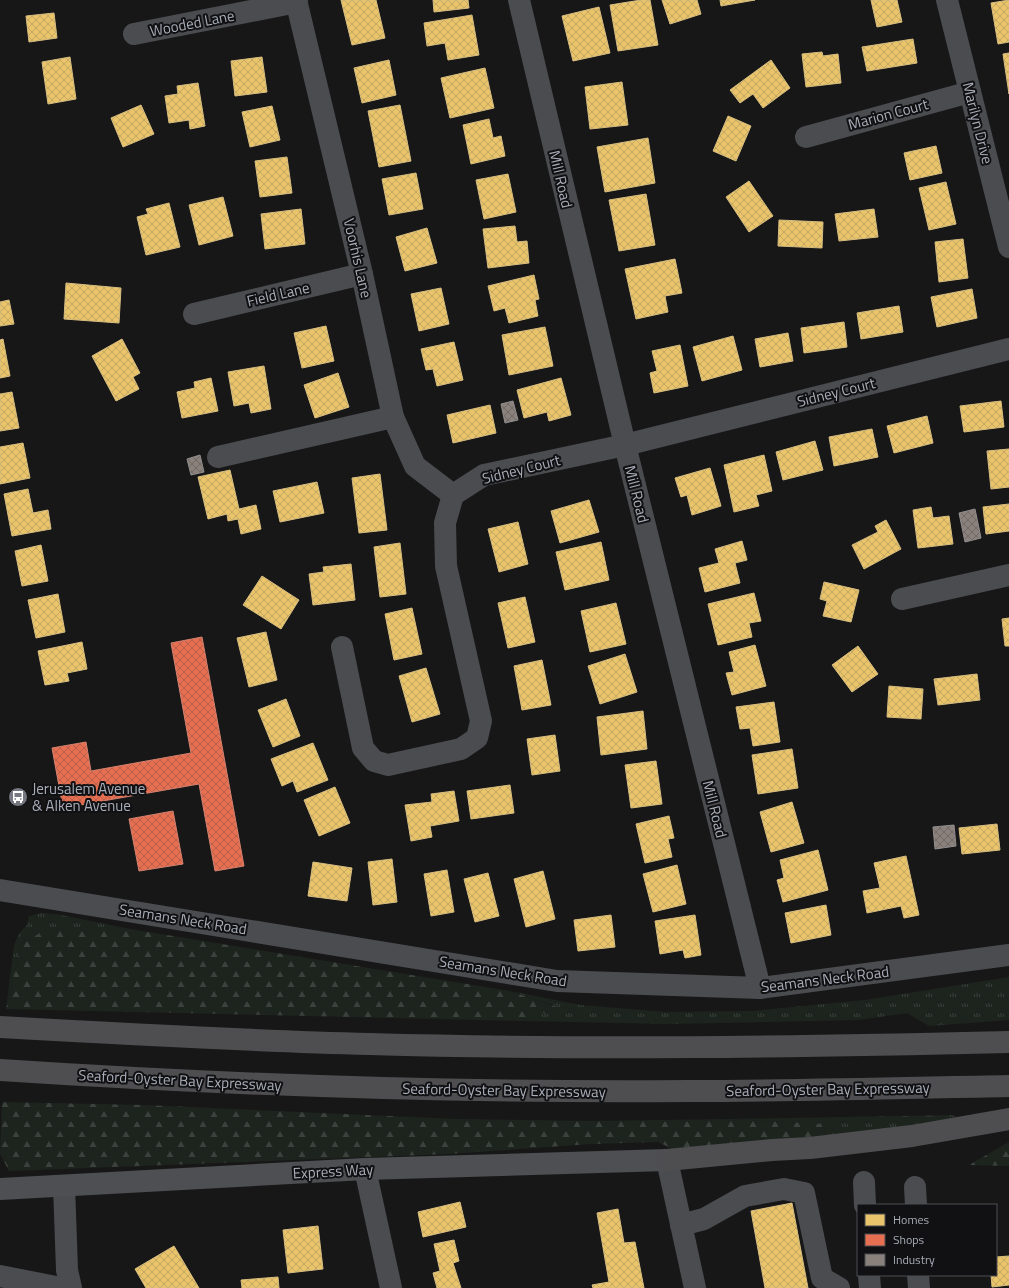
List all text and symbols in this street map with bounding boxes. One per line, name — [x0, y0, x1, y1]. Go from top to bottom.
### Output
street label: Wooded Lane — [148, 4, 236, 42]
street label: Marilyn Drive — [957, 80, 999, 166]
street label: Marion Court — [845, 92, 931, 136]
street label: Mill Road — [543, 148, 579, 210]
street label: Voorhis Lane — [338, 216, 378, 300]
street label: Field Lane — [244, 276, 312, 312]
street label: Sidney Court — [795, 371, 878, 413]
street label: Sidney Court — [480, 448, 563, 490]
street label: Mill Road — [619, 463, 655, 525]
place label: Jerusalem Avenue & Alken Avenue — [32, 777, 145, 817]
street label: Mill Road — [697, 778, 733, 840]
bus stop icon: Jerusalem Avenue & Alken Avenue — [7, 786, 29, 808]
street label: Seamans Neck Road — [118, 898, 248, 940]
street label: Seamans Neck Road — [438, 950, 568, 992]
street label: Seamans Neck Road — [760, 960, 890, 998]
street label: Seaford-Oyster Bay Expressway — [78, 1063, 282, 1097]
street label: Seaford-Oyster Bay Expressway — [726, 1076, 930, 1102]
street label: Seaford-Oyster Bay Expressway — [402, 1077, 606, 1103]
street label: Express Way — [292, 1157, 374, 1185]
legend — [857, 1204, 997, 1276]
text: Homes — [893, 1210, 929, 1229]
text: Shops — [893, 1230, 925, 1249]
text: Industry — [893, 1250, 935, 1269]

